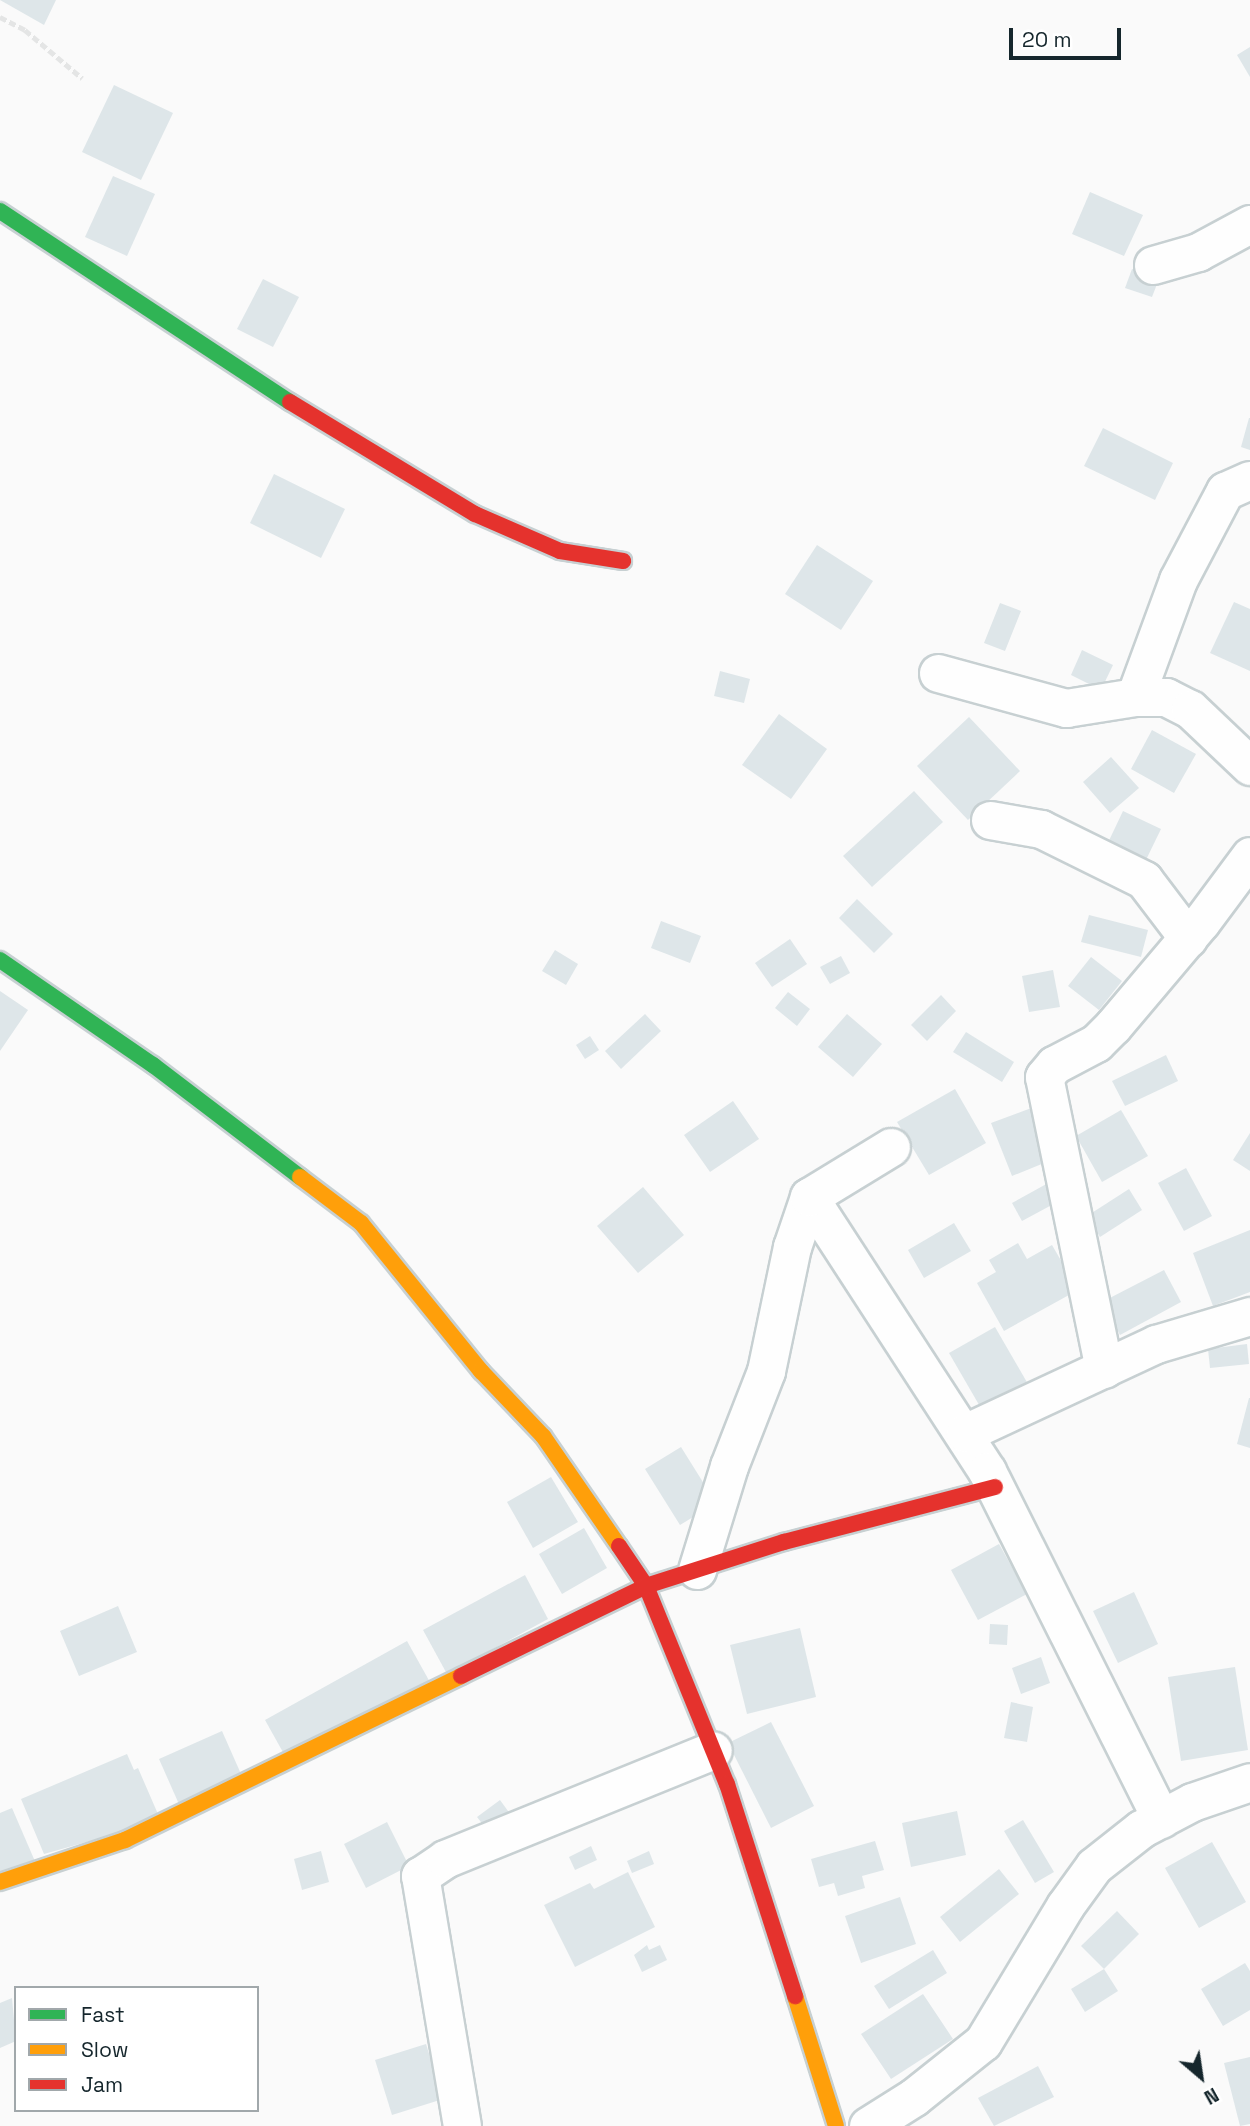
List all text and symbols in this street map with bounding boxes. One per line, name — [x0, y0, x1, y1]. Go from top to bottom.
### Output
scale bar — [1012, 14, 1124, 58]
text: 20 m — [1022, 26, 1072, 53]
legend — [14, 1986, 259, 2112]
text: Fast — [81, 2001, 125, 2028]
text: Slow — [81, 2036, 129, 2063]
north arrow — [1166, 2042, 1236, 2112]
text: Jam — [81, 2071, 123, 2098]
text: N — [1200, 2082, 1223, 2110]

